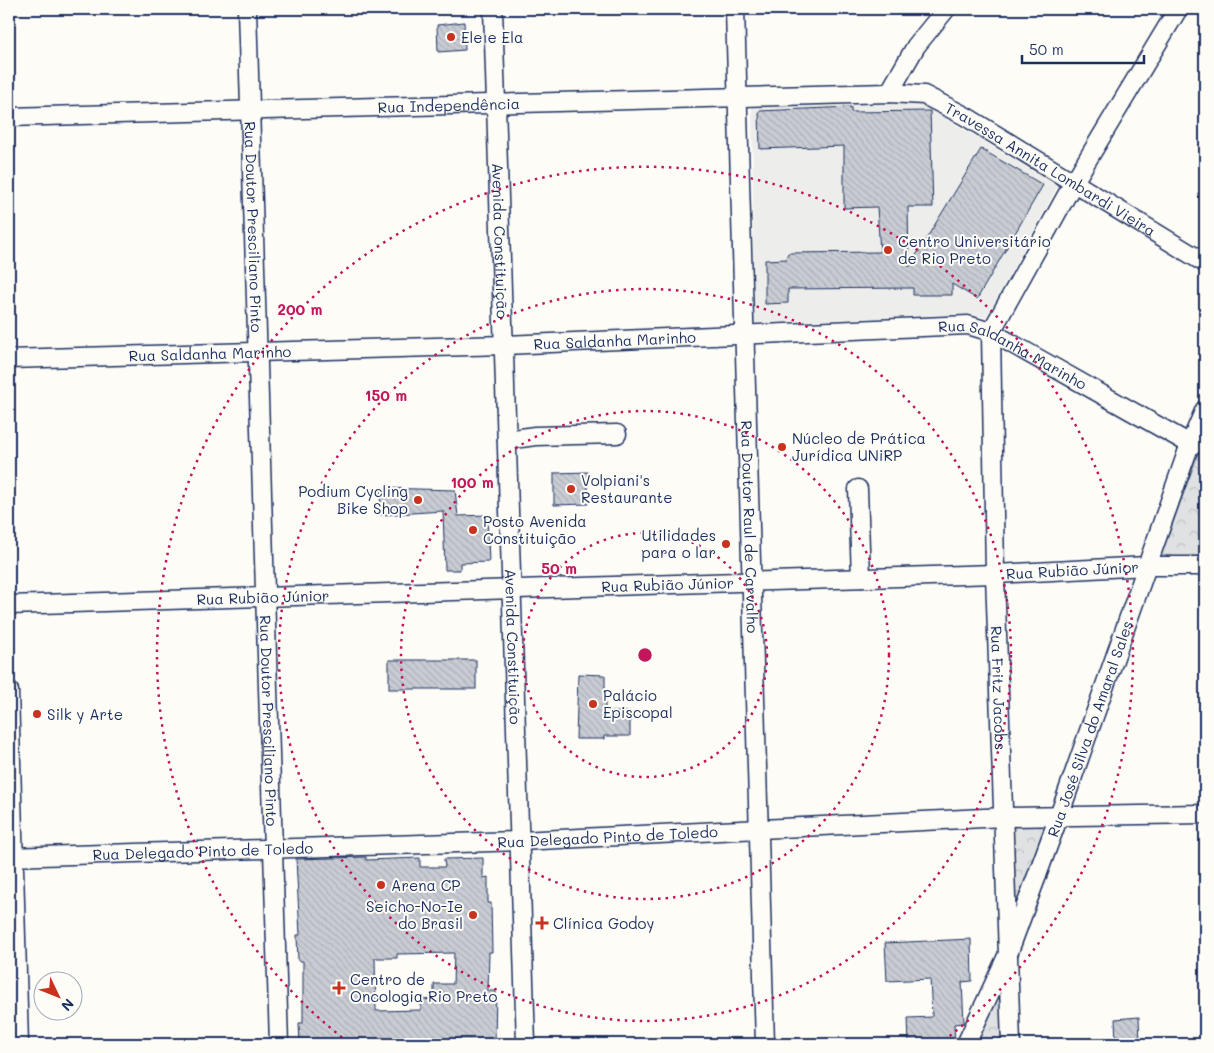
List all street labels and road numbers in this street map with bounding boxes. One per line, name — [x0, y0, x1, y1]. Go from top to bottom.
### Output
street label: Rua Independência — [377, 93, 520, 117]
street label: Travessa Annita Lombardi Vieira — [942, 98, 1159, 240]
street label: Rua Doutor Presciliano Pinto — [240, 121, 267, 333]
street label: Avenida Constituição — [488, 163, 513, 319]
street label: Rua Saldanha Marinho — [938, 315, 1091, 394]
street label: Rua Saldanha Marinho — [533, 327, 696, 354]
street label: Rua Saldanha Marinho — [128, 341, 292, 366]
street label: Rua Doutor Raul de Carvalho — [737, 420, 763, 634]
street label: Rua Rubião Júnior — [1006, 556, 1139, 583]
street label: Avenida Constituição — [501, 569, 526, 725]
street label: Rua Rubião Júnior — [601, 572, 734, 596]
street label: Rua Rubião Júnior — [196, 585, 330, 609]
street label: Rua Doutor Presciliano Pinto — [256, 615, 282, 827]
street label: Rua José Silva do Amaral Sales — [1042, 618, 1137, 840]
street label: Rua Fritz Jacobs — [987, 625, 1011, 750]
street label: Rua Delegado Pinto de Toledo — [497, 821, 718, 852]
street label: Rua Delegado Pinto de Toledo — [92, 837, 314, 864]

